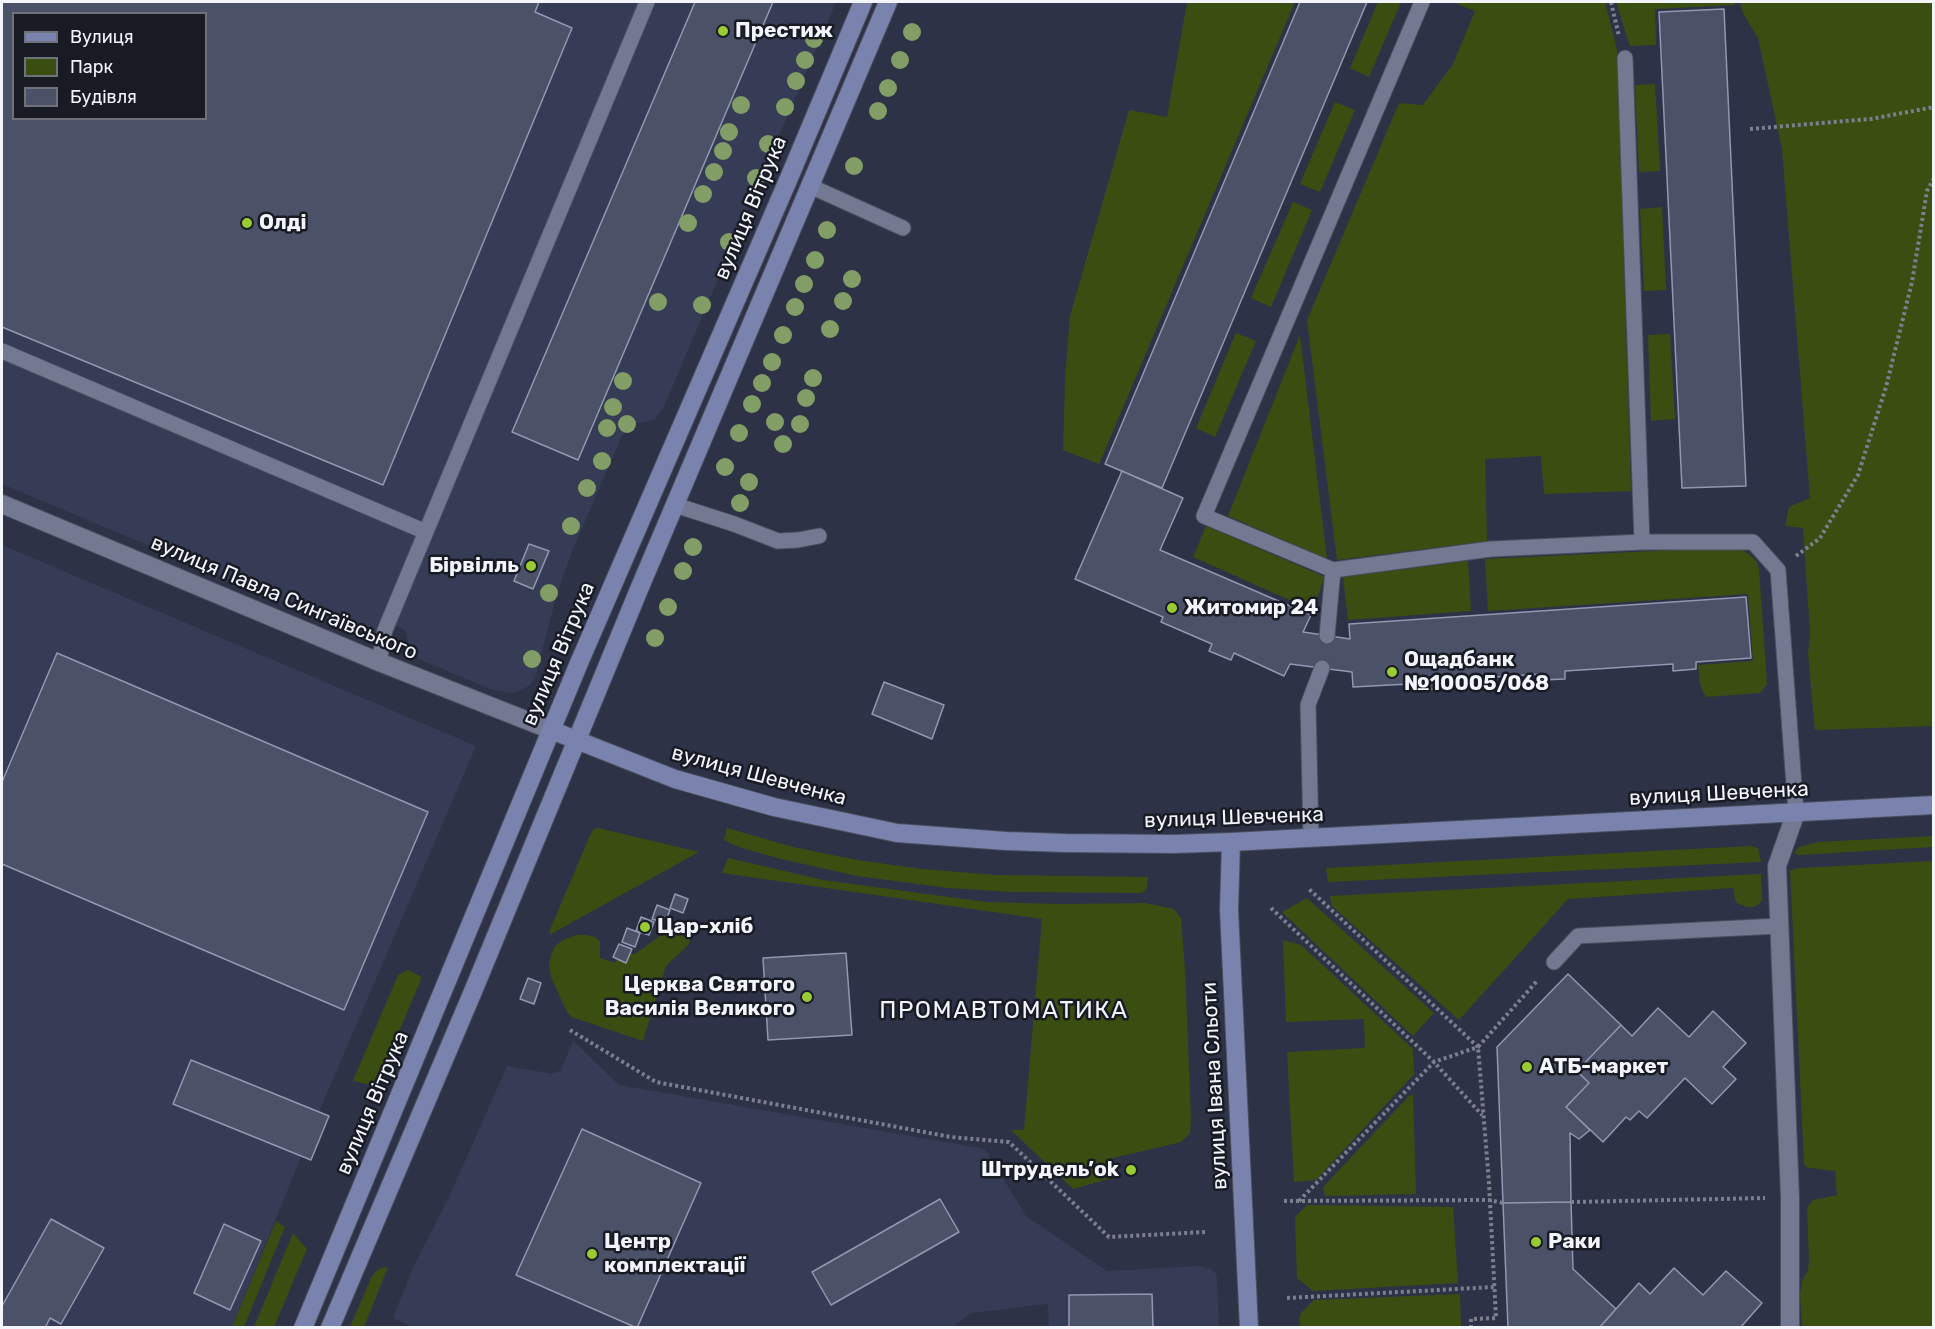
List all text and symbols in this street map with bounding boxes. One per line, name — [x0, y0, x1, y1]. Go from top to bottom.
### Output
legend — [12, 12, 207, 120]
place label: Престиж — [735, 18, 833, 44]
marker: Престиж — [716, 24, 730, 38]
text: Вулиця — [70, 26, 134, 48]
text: Парк — [70, 56, 113, 78]
text: Будівля — [70, 86, 137, 108]
street label: вулиця Вітрука — [709, 132, 793, 284]
place label: Олді — [259, 210, 307, 236]
marker: Олді — [240, 216, 254, 230]
street label: вулиця Павла Сингаївського — [147, 530, 421, 666]
place label: Бірвілль — [429, 553, 519, 579]
marker: Бірвілль — [524, 559, 538, 573]
street label: вулиця Вітрука — [517, 578, 601, 730]
place label: Житомир 24 — [1184, 595, 1318, 621]
marker: Житомир 24 — [1165, 601, 1179, 615]
place label: Ощадбанк №10005/068 — [1404, 647, 1549, 697]
marker: Ощадбанк №10005/068 — [1385, 665, 1399, 679]
street label: вулиця Шевченка — [669, 741, 849, 811]
street label: вулиця Шевченка — [1629, 777, 1809, 811]
street label: вулиця Шевченка — [1144, 802, 1324, 834]
place label: Цар-хліб — [657, 914, 753, 940]
marker: Цар-хліб — [638, 920, 652, 934]
place label: Церква Святого Василія Великого — [605, 972, 795, 1022]
street label: вулиця Івана Сльоти — [1197, 981, 1233, 1191]
marker: Церква Святого Василія Великого — [800, 990, 814, 1004]
district label: ПРОМАВТОМАТИКА — [879, 997, 1129, 1025]
street label: вулиця Вітрука — [331, 1027, 415, 1179]
place label: АТБ-маркет — [1539, 1054, 1668, 1080]
marker: АТБ-маркет — [1520, 1060, 1534, 1074]
place label: Штрудель’ok — [981, 1157, 1119, 1183]
marker: Штрудель’ok — [1124, 1163, 1138, 1177]
place label: Центр комплектації — [604, 1229, 746, 1279]
place label: Раки — [1548, 1229, 1601, 1255]
marker: Раки — [1529, 1235, 1543, 1249]
marker: Центр комплектації — [585, 1247, 599, 1261]

